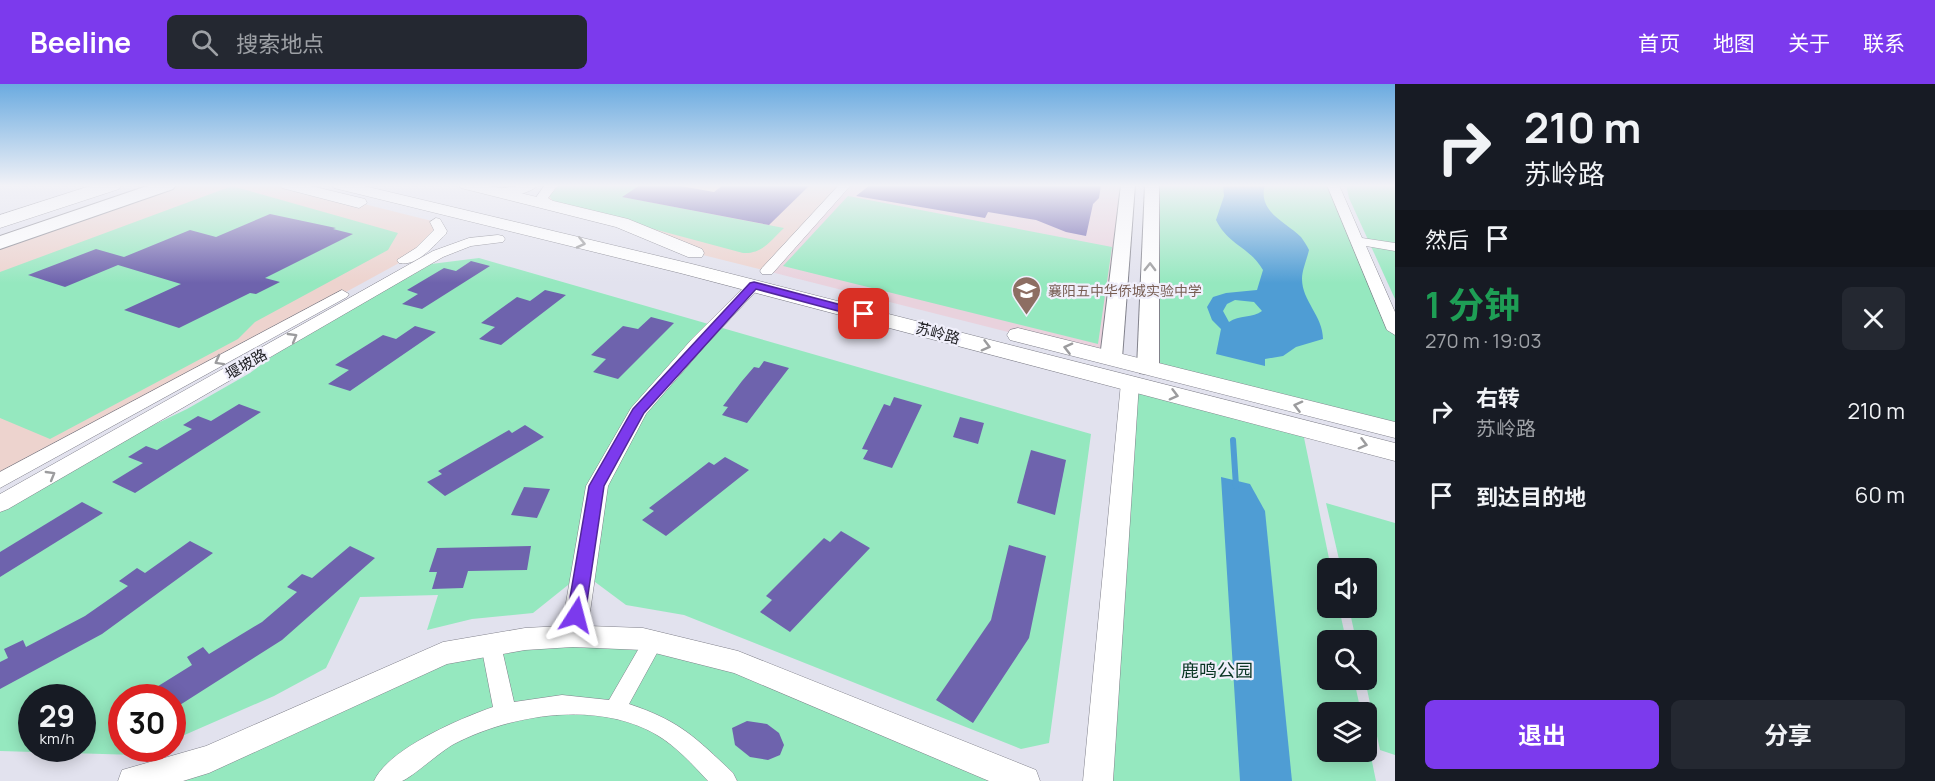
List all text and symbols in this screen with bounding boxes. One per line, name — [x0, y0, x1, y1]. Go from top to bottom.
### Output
search box — [167, 15, 587, 69]
text: Beeline — [30, 23, 131, 61]
icon: search — [188, 26, 221, 59]
text: 搜索地点 — [236, 29, 324, 59]
text: 首页 — [1638, 29, 1680, 57]
text: 地图 — [1713, 29, 1755, 57]
text: 关于 — [1788, 29, 1830, 57]
text: 联系 — [1863, 29, 1905, 57]
text: 210 m — [1524, 98, 1641, 156]
icon: right — [1425, 108, 1503, 186]
text: 苏岭路 — [1524, 155, 1605, 192]
icon: arrive — [1481, 222, 1514, 255]
text: 然后 — [1425, 225, 1469, 255]
one-way arrow — [576, 235, 586, 248]
one-way arrow — [1144, 263, 1156, 272]
school or university icon: 襄阳五中华侨城实验中学 — [1011, 274, 1043, 316]
text: 1 分钟 — [1425, 280, 1520, 329]
place label: 襄阳五中华侨城实验中学 — [1048, 281, 1202, 300]
button: close — [1842, 287, 1905, 350]
pin — [838, 288, 889, 339]
icon: arrive — [847, 297, 880, 330]
street label: 苏岭路 — [914, 317, 962, 349]
text: 270 m · 19:03 — [1425, 327, 1542, 354]
one-way arrow — [287, 332, 297, 344]
one-way arrow — [981, 338, 991, 351]
one-way arrow — [1063, 342, 1073, 355]
street label: 堰坡路 — [221, 344, 271, 384]
one-way arrow — [215, 354, 225, 365]
text: 右转 — [1476, 383, 1520, 413]
one-way arrow — [1169, 388, 1179, 400]
icon: right — [1425, 395, 1458, 428]
text: 210 m — [1847, 396, 1905, 426]
one-way arrow — [1293, 400, 1303, 413]
text: 苏岭路 — [1476, 415, 1536, 442]
one-way arrow — [1357, 437, 1368, 449]
one-way arrow — [45, 471, 55, 482]
icon: arrive — [1425, 479, 1458, 512]
text: 60 m — [1855, 480, 1905, 510]
text: 到达目的地 — [1476, 482, 1586, 512]
map controls — [1317, 558, 1377, 762]
button: sound — [1317, 558, 1377, 618]
position arrow — [544, 583, 608, 647]
button: search — [1317, 630, 1377, 690]
park label: 鹿鸣公园 — [1181, 658, 1253, 682]
speed limit sign: 30 — [108, 684, 186, 762]
text: 29 — [39, 695, 75, 736]
button: 退出 — [1425, 700, 1659, 769]
button: 分享 — [1671, 700, 1905, 769]
button: layers — [1317, 702, 1377, 762]
text: km/h — [40, 728, 74, 749]

